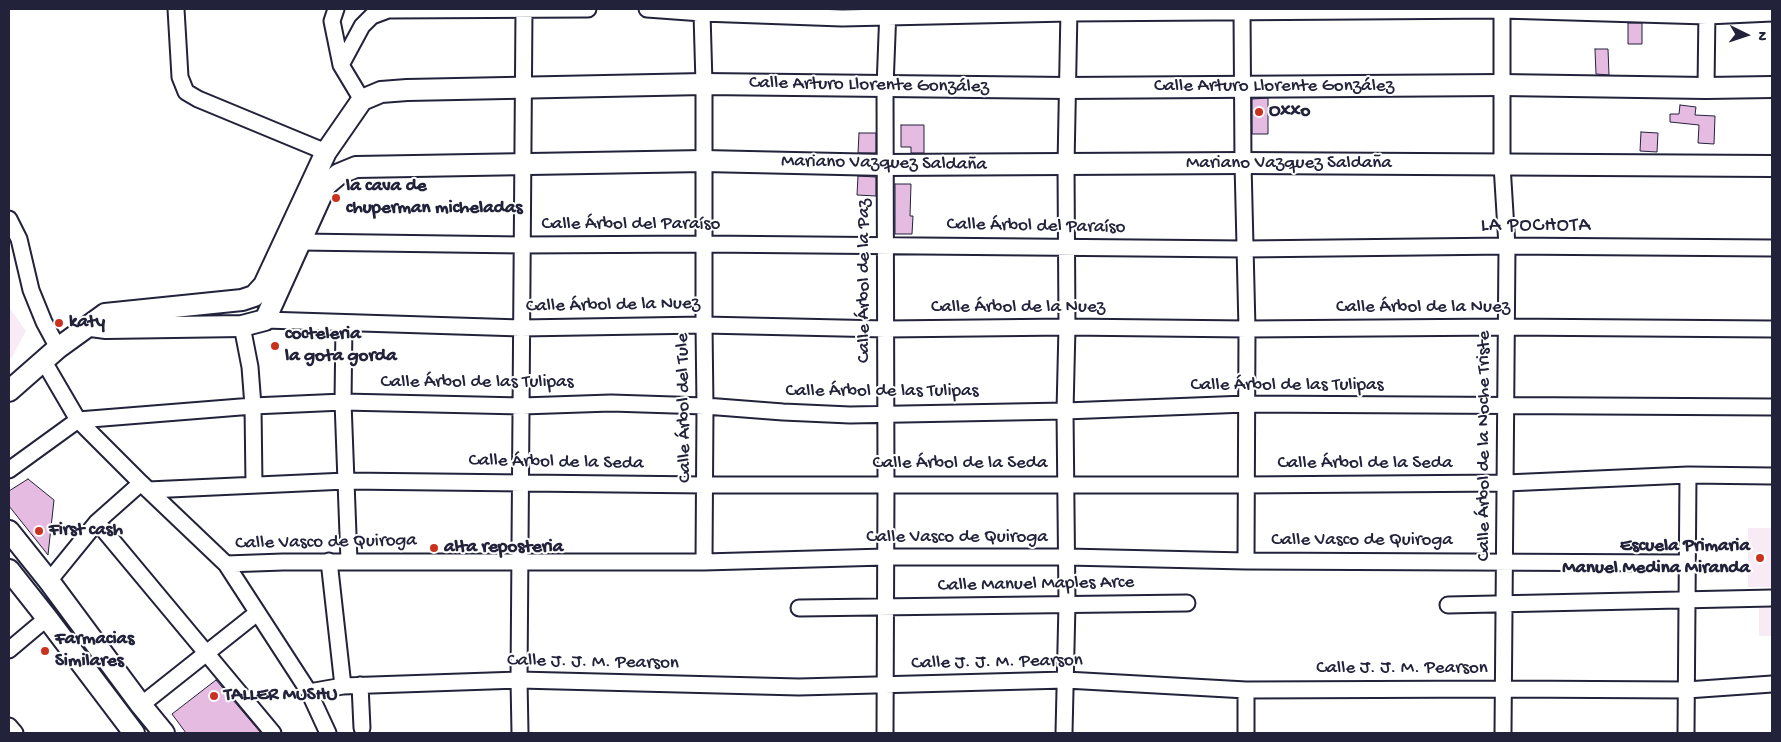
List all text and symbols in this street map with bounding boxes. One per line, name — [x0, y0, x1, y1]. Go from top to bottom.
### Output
north arrow — [1721, 10, 1771, 60]
text: N — [1753, 31, 1770, 41]
street label: Calle Arturo Llorente González — [749, 73, 989, 99]
street label: Calle Arturo Llorente González — [1154, 76, 1394, 98]
place label: Oxxo — [1269, 101, 1310, 123]
marker: Oxxo — [1253, 106, 1265, 118]
street label: Mariano Vazquez Saldaña — [781, 151, 987, 177]
street label: Mariano Vazquez Saldaña — [1186, 153, 1392, 175]
place label: la cava de chuperman micheladas — [346, 176, 523, 220]
marker: la cava de chuperman micheladas — [330, 192, 342, 204]
street label: Calle Árbol de la Paz — [854, 199, 876, 363]
street label: Calle Árbol del Paraíso — [542, 214, 720, 236]
street label: Calle Árbol del Paraíso — [946, 214, 1126, 240]
district label: LA POCHOTA — [1479, 215, 1593, 239]
street label: Calle Árbol de la Nuez — [526, 293, 700, 319]
street label: Calle Árbol de la Nuez — [931, 297, 1105, 319]
street label: Calle Árbol de la Nuez — [1336, 297, 1510, 319]
place label: katy — [69, 312, 105, 334]
marker: katy — [53, 317, 65, 329]
place label: cocteleria la gota gorda — [285, 324, 397, 368]
street label: Calle Árbol de la Noche Triste — [1474, 331, 1496, 561]
street label: Calle Árbol del Tule — [672, 333, 698, 483]
marker: cocteleria la gota gorda — [269, 340, 281, 352]
street label: Calle Árbol de las Tulipas — [380, 372, 574, 394]
street label: Calle Árbol de las Tulipas — [1190, 375, 1384, 397]
street label: Calle Árbol de las Tulipas — [785, 381, 979, 403]
street label: Calle Árbol de la Seda — [468, 450, 644, 476]
street label: Calle Árbol de la Seda — [873, 453, 1047, 475]
street label: Calle Árbol de la Seda — [1278, 453, 1452, 475]
place label: First cash — [49, 520, 123, 542]
marker: First cash — [33, 525, 45, 537]
street label: Calle Vasco de Quiroga — [866, 527, 1048, 549]
street label: Calle Vasco de Quiroga — [235, 530, 417, 556]
street label: Calle Vasco de Quiroga — [1271, 530, 1453, 552]
place label: Escuela Primaria Manuel Medina Miranda — [1562, 536, 1750, 580]
place label: alta reposteria — [444, 537, 563, 559]
marker: alta reposteria — [428, 542, 440, 554]
marker: Escuela Primaria Manuel Medina Miranda — [1754, 552, 1766, 564]
street label: Calle Manuel Maples Arce — [938, 572, 1134, 598]
place label: Farmacias Similares — [55, 629, 134, 673]
marker: Farmacias Similares — [39, 645, 51, 657]
street label: Calle J. J. M. Pearson — [507, 650, 679, 676]
street label: Calle J. J. M. Pearson — [911, 650, 1083, 676]
street label: Calle J. J. M. Pearson — [1316, 658, 1488, 680]
place label: TALLER MUSHU — [224, 685, 337, 707]
marker: TALLER MUSHU — [208, 690, 220, 702]

